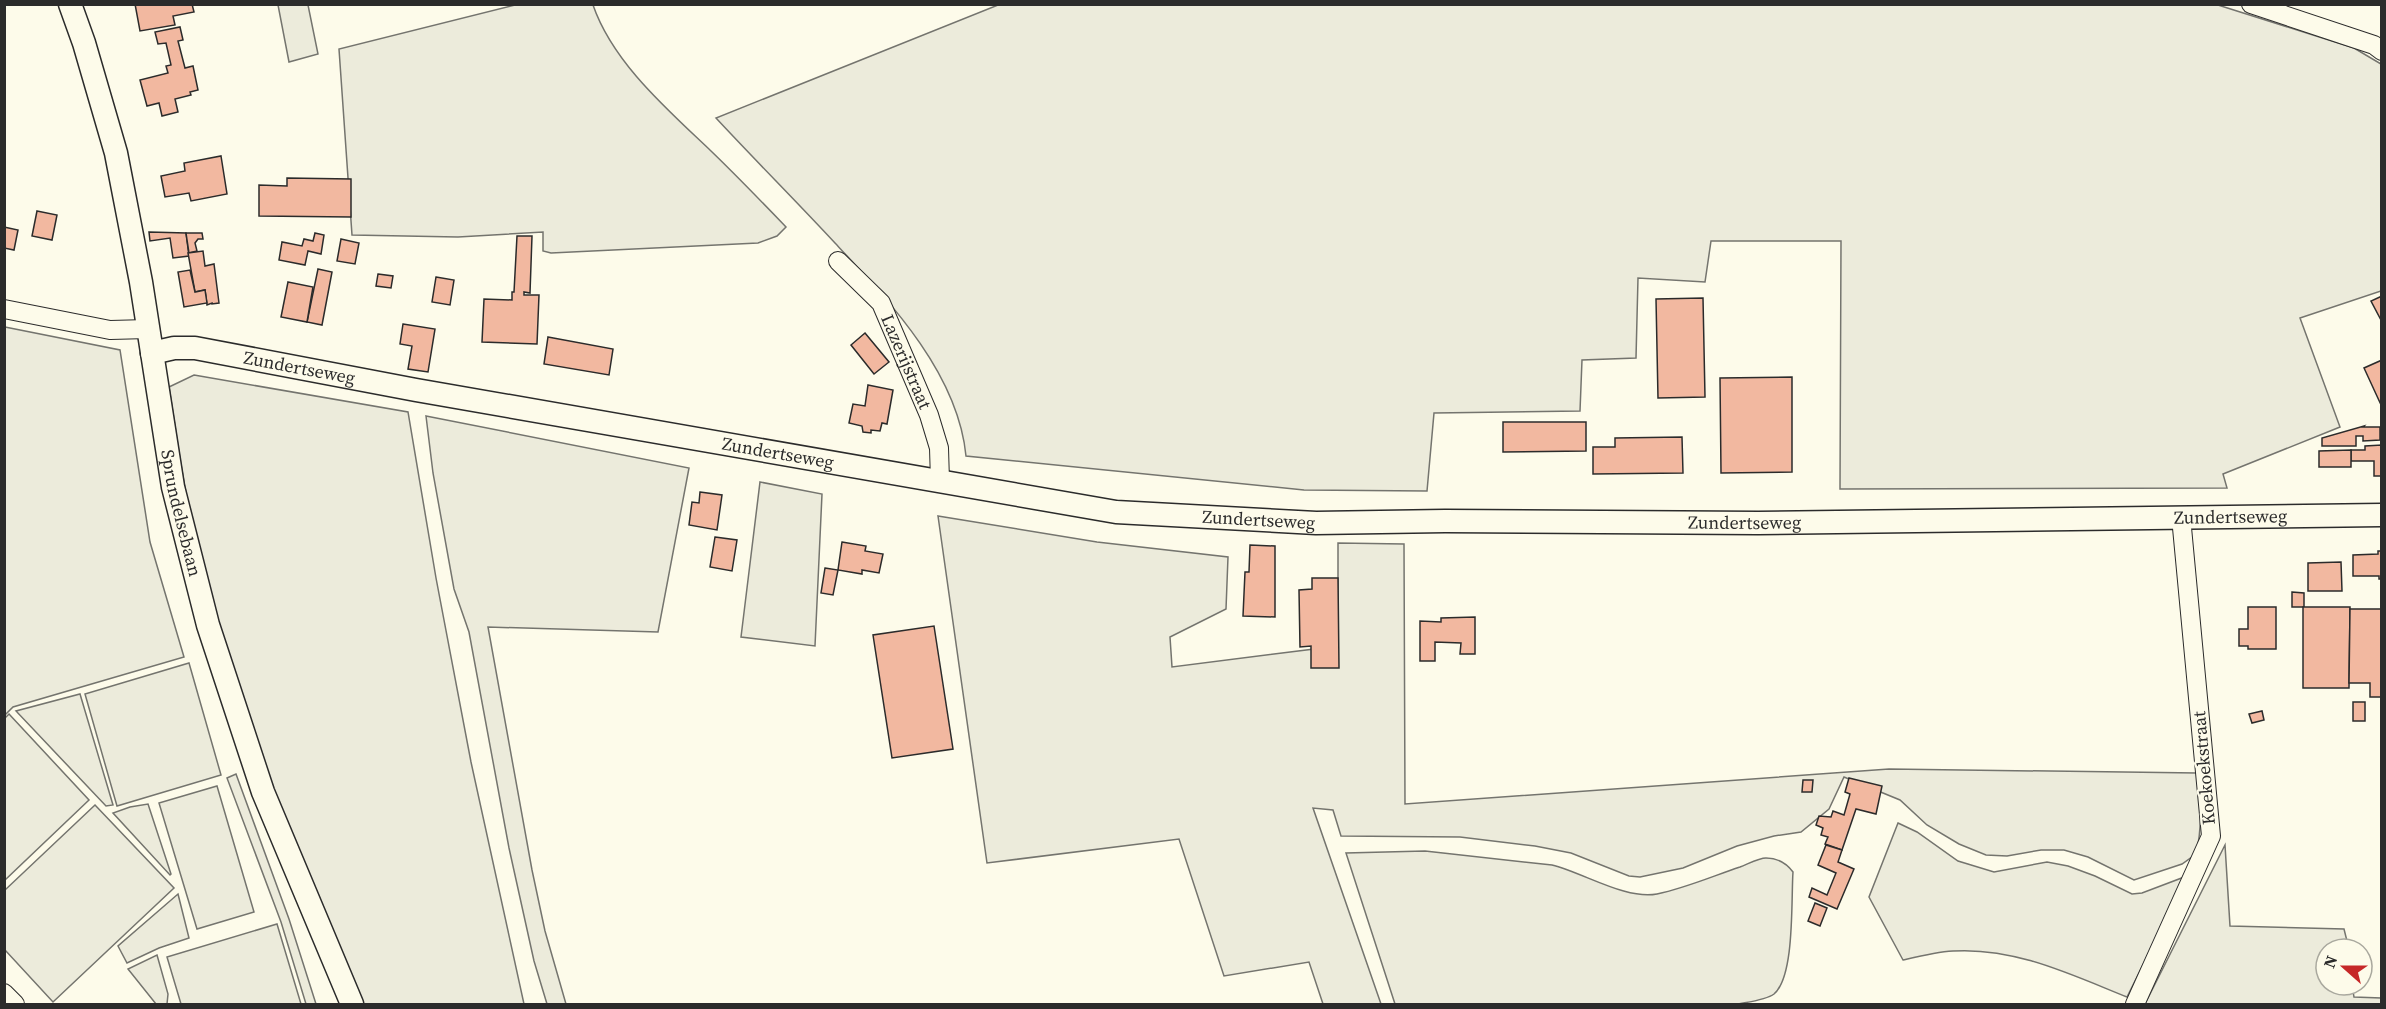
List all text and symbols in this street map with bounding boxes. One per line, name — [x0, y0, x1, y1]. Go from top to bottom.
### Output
street label: Lazerijstraat — [875, 310, 938, 413]
street label: Zundertseweg — [242, 345, 358, 390]
street label: Zundertseweg — [720, 431, 836, 475]
street label: Sprundelsebaan — [155, 448, 208, 579]
street label: Zundertseweg — [2174, 503, 2287, 530]
street label: Zundertseweg — [1202, 504, 1316, 535]
street label: Zundertseweg — [1688, 509, 1801, 535]
street label: Koekoekstraat — [2186, 710, 2221, 826]
north arrow — [2314, 937, 2374, 997]
text: N — [2318, 952, 2342, 971]

